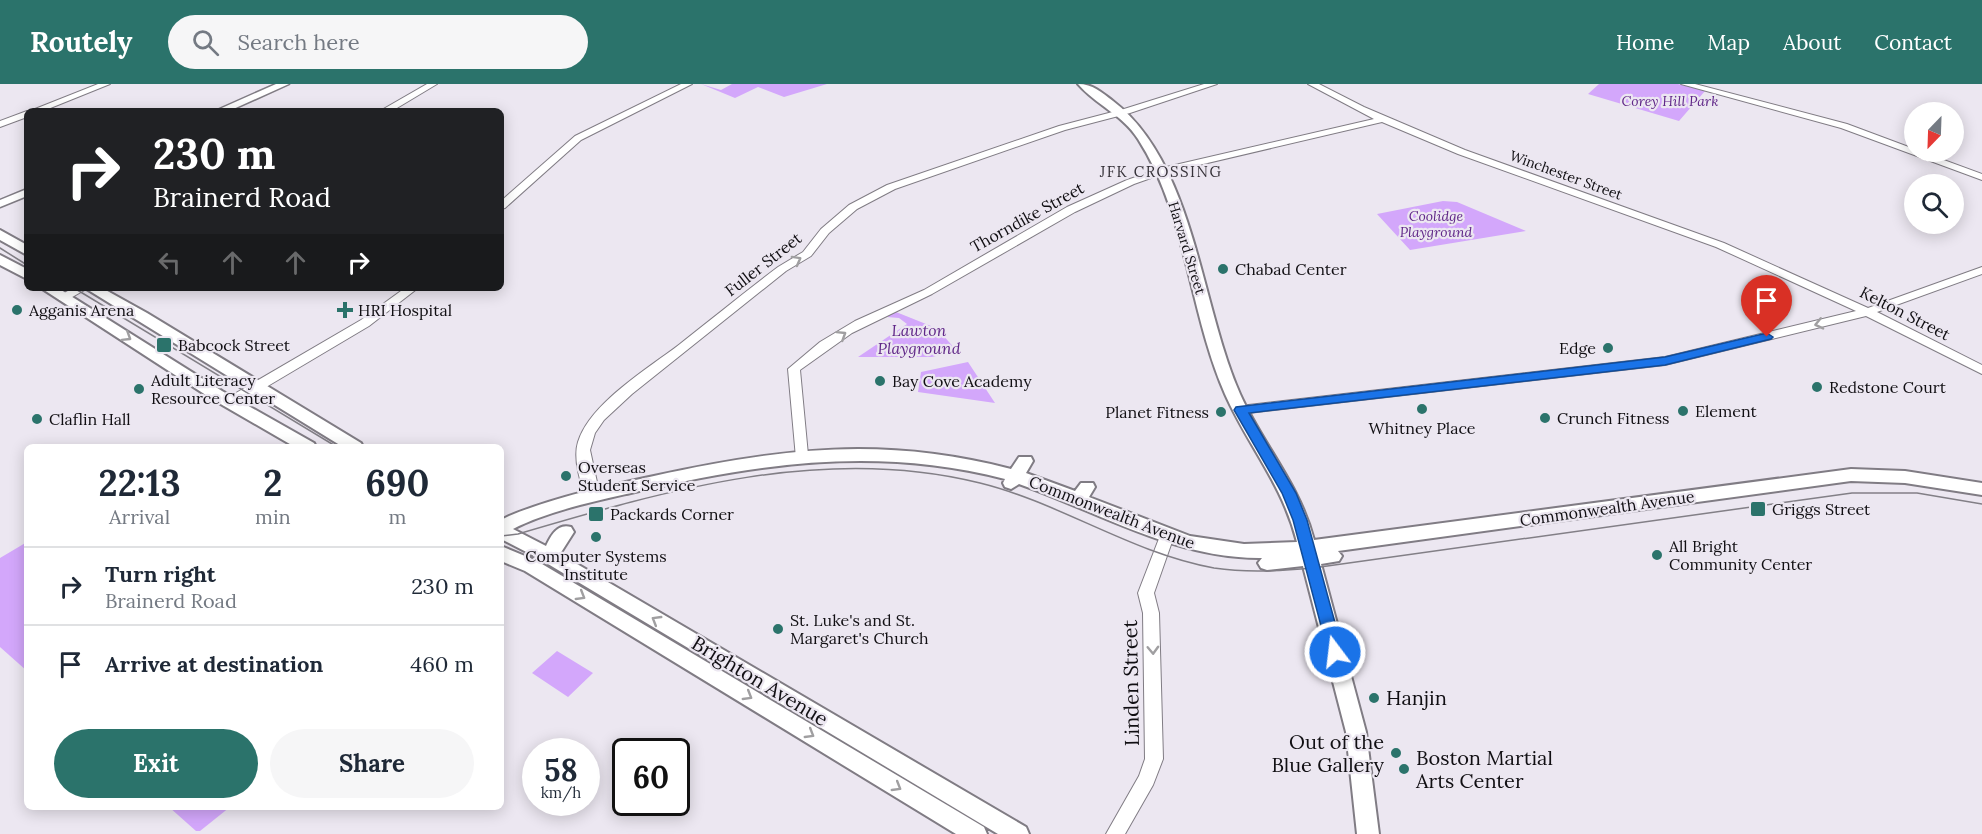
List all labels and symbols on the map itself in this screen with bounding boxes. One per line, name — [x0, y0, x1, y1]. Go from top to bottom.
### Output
park label: Corey Hill Park — [1622, 92, 1718, 110]
north arrow — [1904, 102, 1964, 162]
street label: Winchester Street — [1507, 146, 1625, 204]
district label: JFK CROSSING — [1099, 162, 1222, 181]
street label: Thorndike Street — [967, 177, 1088, 256]
street label: Harvard Street — [1164, 199, 1210, 297]
park label: Coolidge Playground — [1400, 207, 1473, 241]
street label: Fuller Street — [721, 227, 806, 300]
one-way arrow — [791, 256, 801, 267]
place label: Chabad Center — [1235, 259, 1347, 279]
marker: Chabad Center — [1216, 262, 1230, 276]
pin — [1741, 275, 1792, 337]
street label: Kelton Street — [1857, 282, 1954, 345]
place label: Agganis Arena — [28, 300, 134, 320]
place label: HRI Hospital — [358, 300, 452, 320]
marker: HRI Hospital — [336, 301, 354, 319]
marker: Agganis Arena — [10, 303, 24, 317]
one-way arrow — [1815, 317, 1825, 330]
park label: Lawton Playground — [877, 320, 961, 358]
one-way arrow — [121, 329, 131, 341]
one-way arrow — [836, 331, 846, 343]
place label: Babcock Street — [178, 335, 291, 355]
marker: Babcock Street — [155, 336, 173, 354]
place label: Edge — [1559, 338, 1596, 358]
marker: Edge — [1601, 341, 1615, 355]
place label: Adult Literacy Resource Center — [150, 370, 275, 408]
place label: Bay Cove Academy — [892, 371, 1032, 391]
marker: Bay Cove Academy — [873, 374, 887, 388]
place label: Redstone Court — [1829, 377, 1947, 397]
marker: Redstone Court — [1810, 380, 1824, 394]
marker: Adult Literacy Resource Center — [132, 382, 146, 396]
place label: Element — [1695, 401, 1758, 421]
place label: Planet Fitness — [1105, 402, 1209, 422]
marker: Whitney Place — [1415, 402, 1429, 416]
marker: Element — [1676, 404, 1690, 418]
marker: Planet Fitness — [1214, 405, 1228, 419]
place label: Crunch Fitness — [1557, 408, 1670, 428]
place label: Claflin Hall — [49, 409, 131, 429]
marker: Crunch Fitness — [1538, 411, 1552, 425]
marker: Claflin Hall — [30, 412, 44, 426]
place label: Whitney Place — [1368, 418, 1476, 438]
place label: Overseas Student Service — [578, 457, 696, 495]
marker: Overseas Student Service — [559, 469, 573, 483]
street label: Commonwealth Avenue — [1026, 471, 1198, 553]
street label: Commonwealth Avenue — [1518, 486, 1696, 530]
place label: Griggs Street — [1772, 499, 1871, 519]
marker: Griggs Street — [1749, 500, 1767, 518]
place label: Packards Corner — [610, 504, 734, 524]
marker: Packards Corner — [587, 505, 605, 523]
marker: Computer Systems Institute — [589, 530, 603, 544]
place label: All Bright Community Center — [1668, 536, 1812, 574]
place label: Computer Systems Institute — [525, 546, 667, 584]
marker: All Bright Community Center — [1650, 548, 1664, 562]
one-way arrow — [575, 589, 585, 600]
place label: St. Luke's and St. Margaret's Church — [790, 610, 929, 648]
one-way arrow — [652, 615, 662, 627]
street label: Linden Street — [1117, 619, 1144, 746]
position arrow — [1303, 620, 1367, 684]
marker: St. Luke's and St. Margaret's Church — [771, 622, 785, 636]
street label: Brighton Avenue — [688, 630, 833, 731]
one-way arrow — [1146, 646, 1159, 655]
place label: Hanjin — [1386, 685, 1447, 710]
one-way arrow — [742, 689, 752, 701]
marker: Hanjin — [1367, 691, 1381, 705]
one-way arrow — [804, 726, 814, 738]
place label: Out of the Blue Gallery — [1271, 729, 1384, 777]
speed limit sign: 60 — [612, 738, 690, 816]
place label: Boston Martial Arts Center — [1415, 745, 1553, 793]
marker: Out of the Blue Gallery — [1389, 746, 1403, 760]
marker: Boston Martial Arts Center — [1397, 762, 1411, 776]
one-way arrow — [891, 779, 901, 791]

